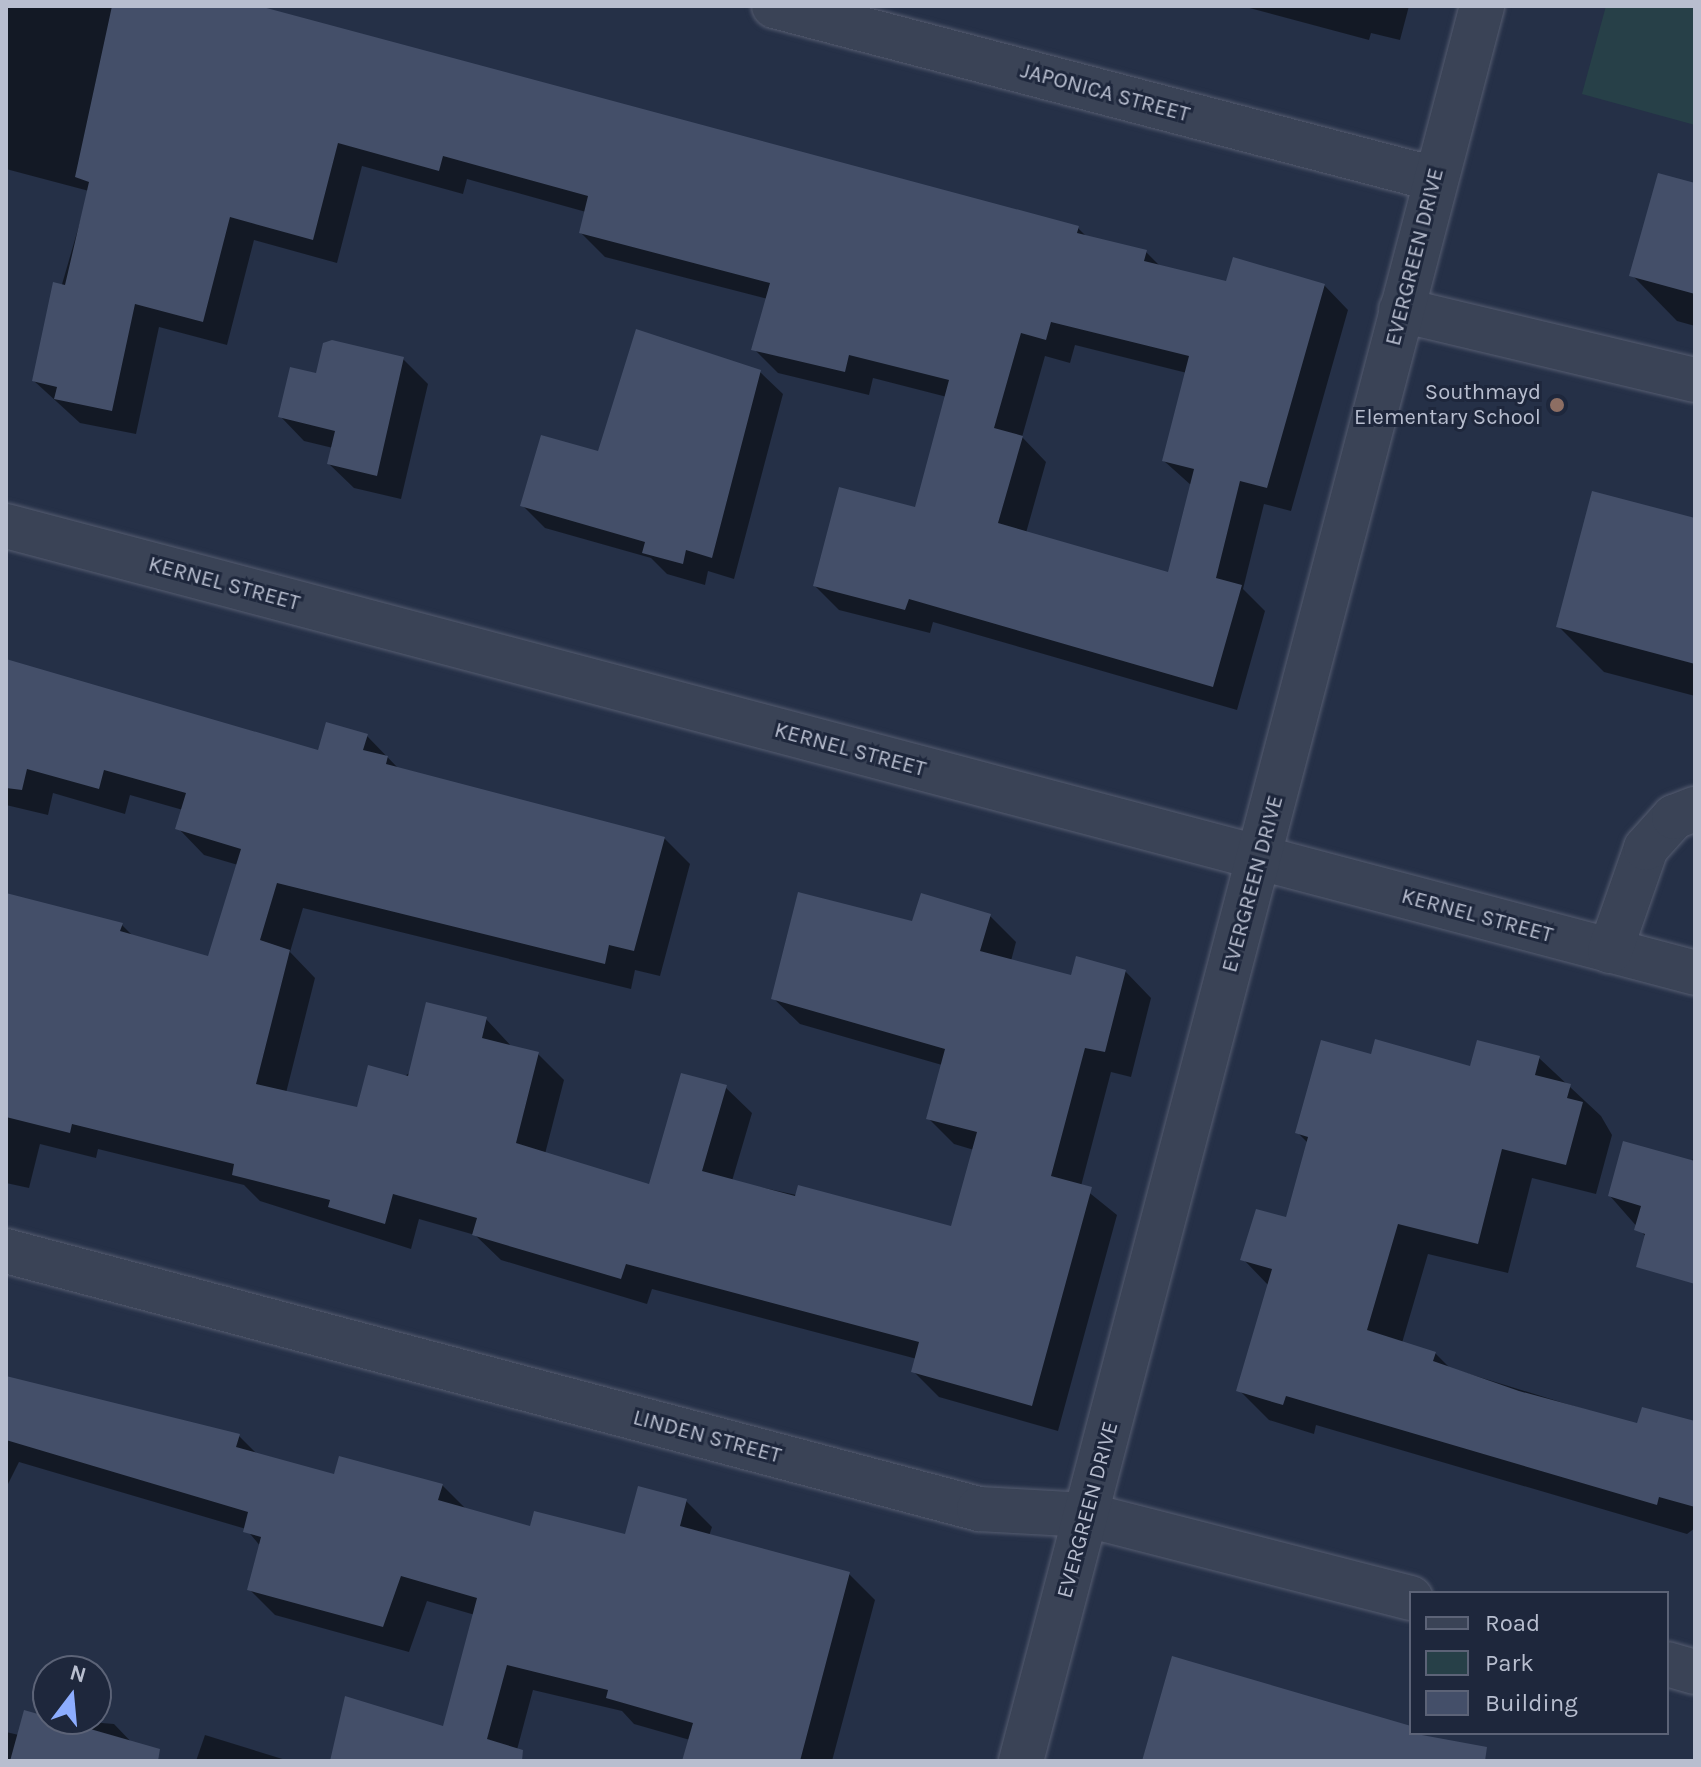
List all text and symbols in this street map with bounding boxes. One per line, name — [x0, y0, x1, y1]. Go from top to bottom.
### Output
street label: JAPONICA STREET — [1018, 58, 1192, 128]
street label: EVERGREEN DRIVE — [1380, 165, 1450, 349]
place label: Southmayd Elementary School — [1354, 379, 1541, 430]
marker: Southmayd Elementary School — [1548, 396, 1566, 414]
street label: KERNEL STREET — [145, 551, 303, 617]
street label: KERNEL STREET — [771, 717, 929, 783]
street label: EVERGREEN DRIVE — [1217, 793, 1289, 975]
street label: KERNEL STREET — [1398, 883, 1556, 949]
street label: LINDEN STREET — [630, 1405, 784, 1469]
street label: EVERGREEN DRIVE — [1052, 1419, 1124, 1601]
legend — [1409, 1591, 1669, 1735]
text: Road — [1485, 1609, 1540, 1637]
text: Park — [1485, 1649, 1534, 1677]
north arrow — [32, 1655, 112, 1735]
text: N — [67, 1659, 89, 1689]
text: Building — [1485, 1689, 1578, 1717]

